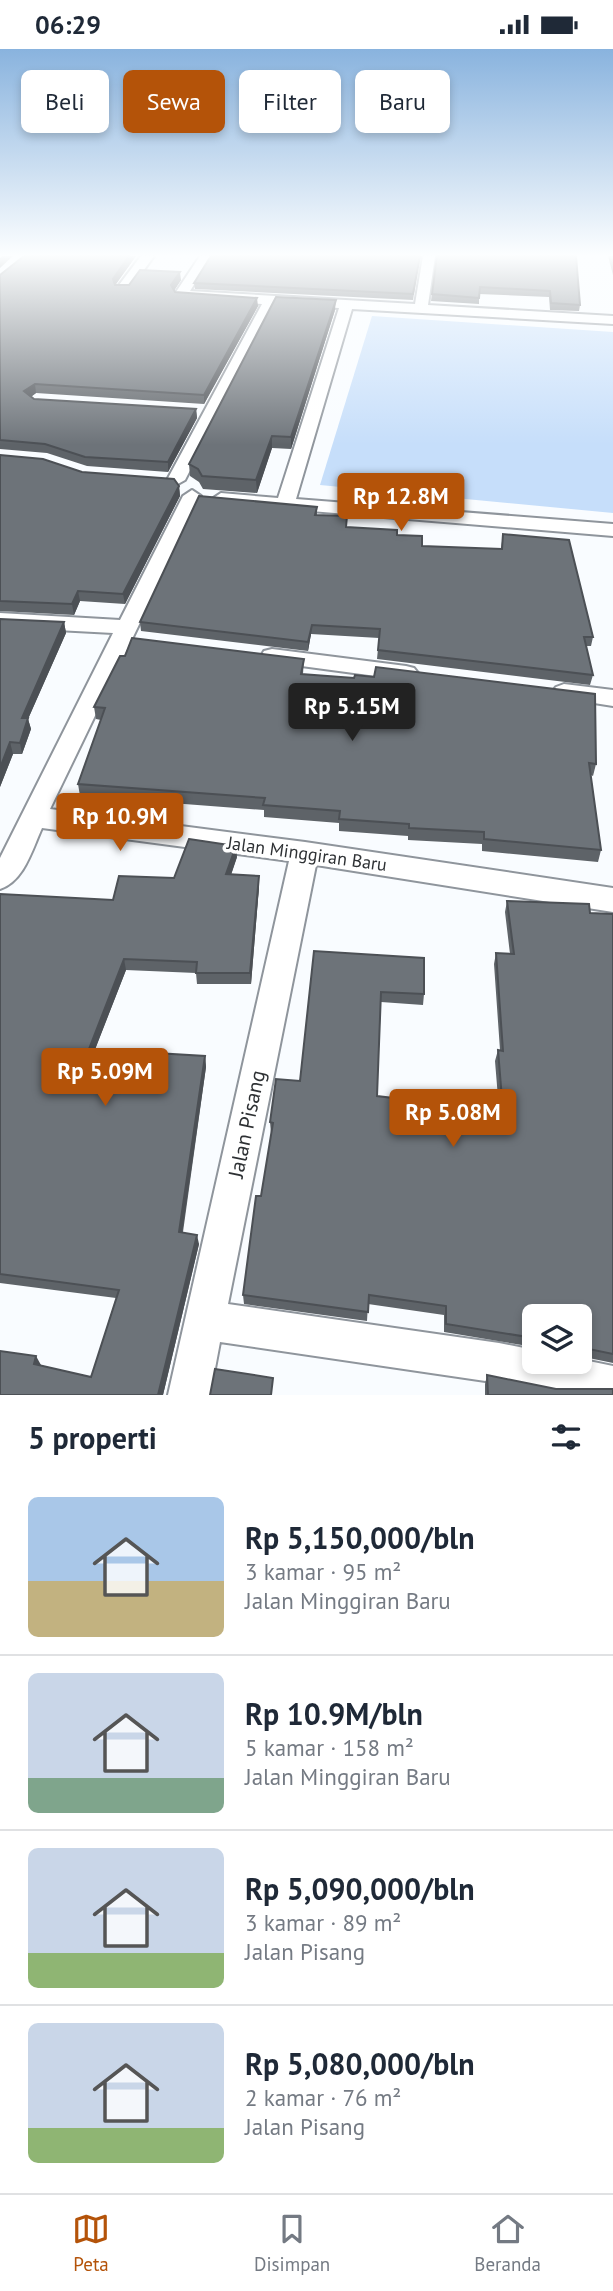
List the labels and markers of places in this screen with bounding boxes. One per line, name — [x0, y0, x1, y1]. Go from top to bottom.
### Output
pin: Rp 12.8M — [329, 473, 473, 533]
pin: Rp 5.15M — [280, 683, 424, 743]
pin: Rp 10.9M — [48, 793, 192, 853]
pin: Rp 5.09M — [33, 1049, 177, 1108]
pin: Rp 5.08M — [381, 1089, 525, 1149]

